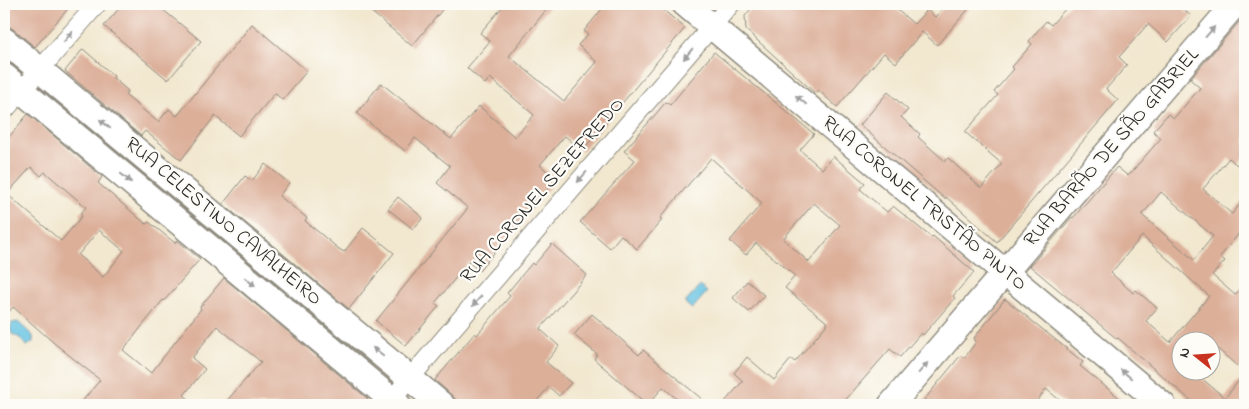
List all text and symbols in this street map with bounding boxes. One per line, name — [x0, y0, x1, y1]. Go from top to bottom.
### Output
one-way arrow — [1205, 26, 1216, 39]
one-way arrow — [62, 31, 74, 43]
street label: RUA BARÃO DE SÃO GABRIEL — [1017, 42, 1207, 254]
one-way arrow — [683, 47, 694, 60]
street label: RUA CORONEL SEZEFREDO — [454, 92, 632, 290]
one-way arrow — [794, 95, 807, 106]
street label: RUA CORONEL TRISTÃO PINTO — [815, 109, 1033, 299]
one-way arrow — [100, 118, 112, 130]
street label: RUA CELESTINO CAVALHEIRO — [118, 131, 328, 313]
one-way arrow — [577, 171, 588, 184]
one-way arrow — [119, 173, 132, 184]
one-way arrow — [244, 277, 257, 288]
one-way arrow — [471, 294, 482, 307]
north arrow — [1172, 332, 1222, 382]
text: N — [1174, 345, 1196, 360]
one-way arrow — [371, 346, 384, 357]
one-way arrow — [917, 362, 928, 375]
one-way arrow — [1119, 368, 1132, 379]

